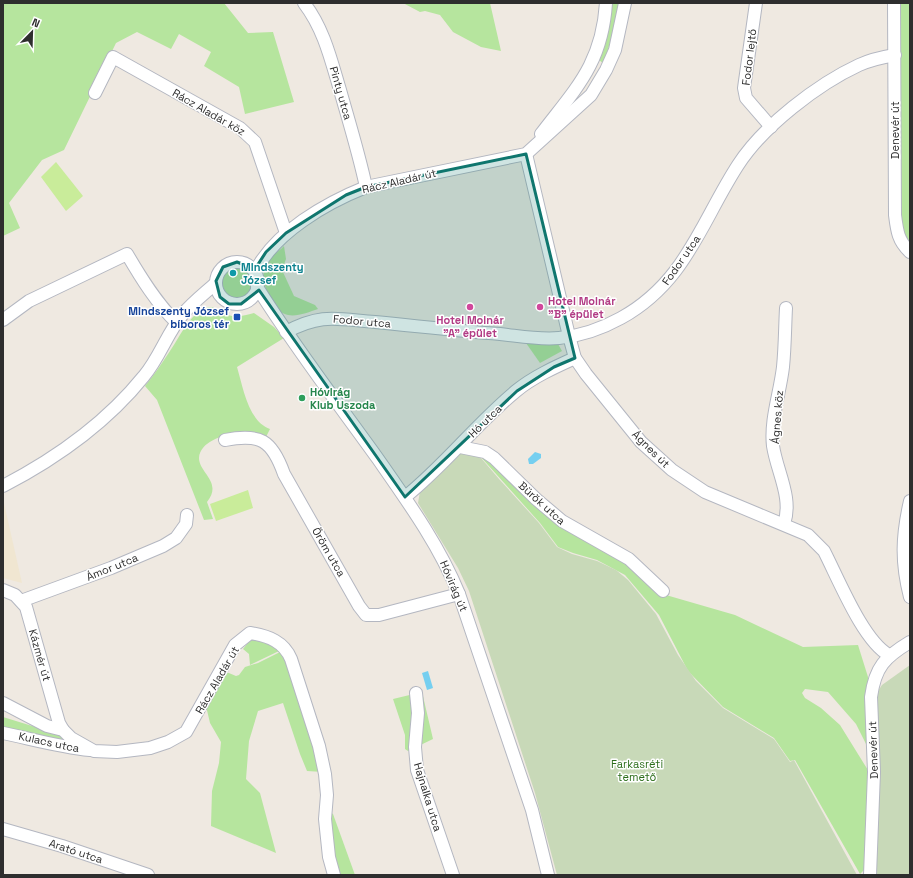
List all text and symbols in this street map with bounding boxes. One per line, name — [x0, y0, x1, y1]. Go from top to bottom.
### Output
north arrow — [12, 12, 52, 52]
text: N — [30, 15, 42, 31]
street label: Fodor lejtő — [739, 28, 759, 86]
street label: Pinty utca — [327, 65, 355, 122]
street label: Rácz Aladár köz — [170, 85, 248, 139]
street label: Denevér út — [888, 101, 902, 159]
street label: Rácz Aladár út — [360, 166, 438, 196]
street label: Fodor utca — [659, 232, 704, 288]
place label: Mindszenty József — [241, 260, 304, 287]
marker: Mindszenty József — [228, 268, 238, 278]
place label: Hotel Molnár "B" épület — [548, 294, 616, 321]
marker: Hotel Molnár "A" épület — [465, 302, 475, 312]
marker: Hotel Molnár "B" épület — [535, 302, 545, 312]
place label: Mindszenty József bíboros tér — [128, 304, 230, 331]
street label: Fodor utca — [332, 311, 392, 331]
marker: Mindszenty József bíboros tér — [232, 312, 242, 322]
place label: Hotel Molnár "A" épület — [436, 313, 504, 340]
place label: Hóvirág Klub Uszoda — [310, 385, 376, 412]
street label: Ágnes köz — [768, 389, 786, 444]
marker: Hóvirág Klub Uszoda — [297, 393, 307, 403]
street label: Hó utca — [465, 401, 505, 440]
street label: Ágnes út — [629, 427, 673, 471]
street label: Bürök utca — [516, 478, 569, 528]
street label: Öröm utca — [309, 524, 350, 580]
street label: Ámor utca — [84, 550, 141, 584]
street label: Hóvirág út — [437, 558, 471, 614]
street label: Kázmér út — [26, 627, 54, 683]
street label: Rácz Aladár út — [192, 644, 242, 716]
street label: Denevér út — [865, 721, 881, 779]
street label: Kulacs utca — [17, 729, 81, 755]
park label: Farkasréti temető — [611, 757, 663, 784]
street label: Hajnalka utca — [411, 761, 445, 834]
street label: Arató utca — [47, 836, 105, 866]

